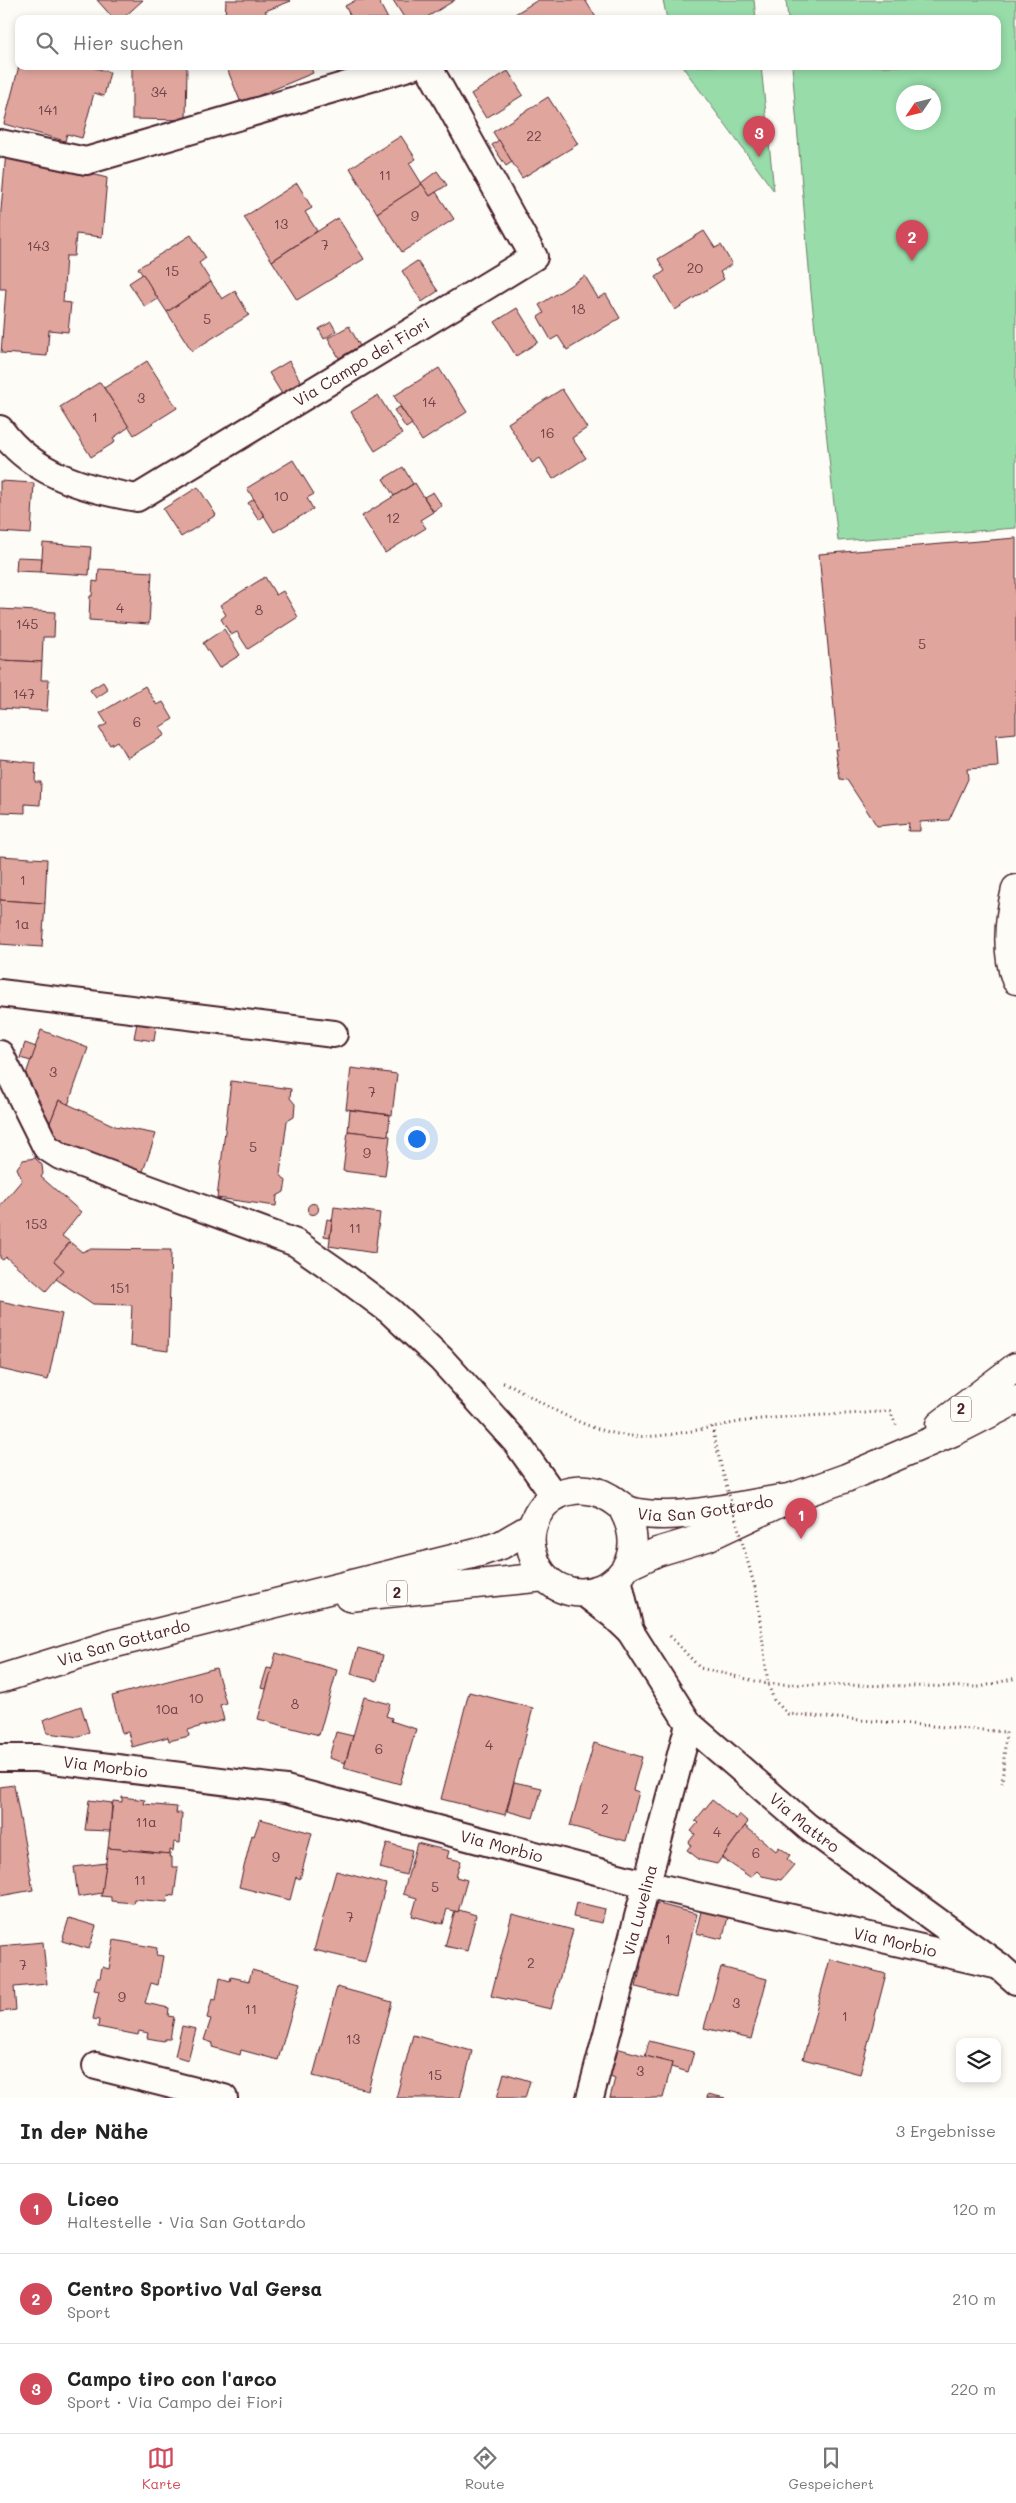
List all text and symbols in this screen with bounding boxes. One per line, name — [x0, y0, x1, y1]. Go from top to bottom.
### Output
search box — [15, 15, 1001, 70]
icon: search — [33, 29, 61, 57]
text: Hier suchen — [73, 30, 184, 55]
house number: 34 — [151, 82, 168, 101]
north arrow — [896, 85, 941, 130]
house number: 141 — [38, 100, 58, 119]
pin: 3 — [743, 116, 775, 157]
house number: 22 — [526, 126, 542, 145]
house number: 11 — [379, 165, 391, 184]
house number: 9 — [411, 206, 419, 225]
house number: 13 — [274, 214, 288, 233]
pin: 2 — [896, 220, 928, 261]
house number: 7 — [321, 235, 329, 254]
house number: 143 — [27, 236, 49, 255]
house number: 20 — [687, 258, 704, 277]
house number: 15 — [165, 261, 179, 280]
house number: 18 — [571, 299, 585, 318]
house number: 5 — [203, 309, 211, 328]
street label: Via Campo dei Fiori — [289, 312, 433, 411]
house number: 3 — [137, 388, 145, 407]
house number: 14 — [422, 392, 437, 411]
house number: 1 — [92, 407, 98, 426]
house number: 16 — [540, 423, 554, 442]
house number: 10 — [274, 486, 289, 505]
house number: 12 — [386, 508, 400, 527]
house number: 4 — [116, 598, 125, 617]
house number: 8 — [255, 600, 263, 619]
house number: 145 — [16, 614, 38, 633]
house number: 5 — [918, 634, 926, 653]
house number: 147 — [13, 684, 35, 703]
house number: 6 — [133, 712, 141, 731]
house number: 1 — [20, 870, 26, 889]
house number: 1a — [15, 914, 29, 933]
house number: 3 — [49, 1062, 57, 1081]
house number: 7 — [368, 1082, 376, 1101]
your location — [404, 1126, 430, 1152]
house number: 5 — [249, 1137, 257, 1156]
house number: 9 — [363, 1143, 371, 1162]
house number: 153 — [25, 1214, 47, 1233]
house number: 11 — [349, 1218, 361, 1237]
house number: 151 — [110, 1278, 130, 1297]
road number: 2 — [951, 1396, 971, 1422]
street label: Via San Gottardo — [636, 1490, 774, 1525]
pin: 1 — [785, 1498, 817, 1539]
road number: 2 — [387, 1580, 407, 1606]
street label: Via San Gottardo — [55, 1614, 192, 1671]
house number: 10 — [189, 1688, 204, 1707]
house number: 8 — [291, 1694, 299, 1713]
house number: 10a — [155, 1699, 179, 1718]
house number: 4 — [485, 1735, 494, 1754]
house number: 6 — [375, 1739, 383, 1758]
street label: Via Morbio — [62, 1750, 149, 1782]
street label: Via Mattro — [765, 1787, 844, 1857]
house number: 2 — [601, 1799, 609, 1818]
house number: 11a — [135, 1812, 157, 1831]
house number: 4 — [713, 1822, 722, 1841]
street label: Via Morbio — [458, 1825, 546, 1867]
house number: 6 — [752, 1843, 760, 1862]
house number: 9 — [272, 1847, 280, 1866]
street label: Via Luvelina — [617, 1862, 661, 1958]
house number: 11 — [134, 1870, 146, 1889]
house number: 5 — [431, 1877, 439, 1896]
house number: 7 — [346, 1907, 354, 1926]
street label: Via Morbio — [851, 1922, 939, 1961]
house number: 1 — [665, 1929, 671, 1948]
house number: 2 — [527, 1953, 535, 1972]
house number: 7 — [19, 1955, 27, 1974]
house number: 9 — [118, 1987, 126, 2006]
house number: 3 — [732, 1993, 740, 2012]
house number: 11 — [245, 1999, 257, 2018]
house number: 1 — [842, 2006, 848, 2025]
house number: 13 — [346, 2029, 360, 2048]
map controls — [956, 2038, 1001, 2083]
button: layers — [956, 2038, 1001, 2083]
house number: 3 — [636, 2061, 644, 2080]
house number: 15 — [428, 2065, 442, 2084]
text: In der Nähe — [20, 2117, 148, 2144]
text: 3 Ergebnisse — [896, 2120, 996, 2141]
text: Liceo — [67, 2186, 119, 2211]
text: 1 — [32, 2198, 40, 2219]
text: 120 m — [952, 2198, 996, 2219]
text: Haltestelle · Via San Gottardo — [67, 2211, 306, 2232]
text: Centro Sportivo Val Gersa — [67, 2276, 322, 2301]
text: 2 — [32, 2288, 40, 2309]
text: 210 m — [952, 2288, 996, 2309]
text: Sport — [67, 2301, 110, 2322]
text: Campo tiro con l'arco — [67, 2366, 277, 2391]
text: 3 — [31, 2378, 41, 2399]
text: 220 m — [950, 2378, 996, 2399]
text: Sport · Via Campo dei Fiori — [67, 2391, 283, 2412]
tab: Karte — [142, 2444, 181, 2493]
tab: Route — [465, 2444, 505, 2493]
tab: Gespeichert — [789, 2444, 874, 2493]

